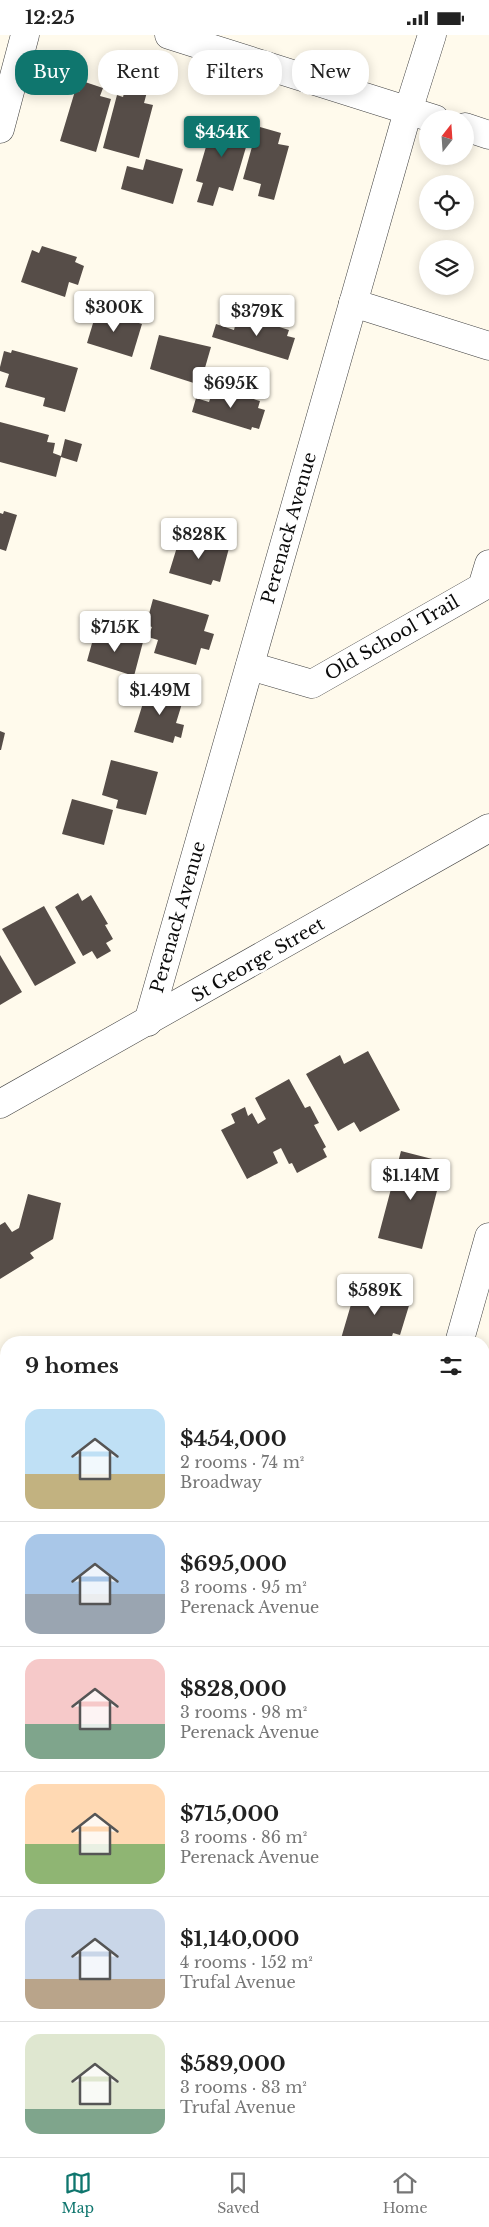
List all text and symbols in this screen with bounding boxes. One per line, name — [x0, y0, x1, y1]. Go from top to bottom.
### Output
text: 12:25 — [25, 6, 75, 29]
chip: Buy — [15, 50, 88, 95]
chip: Rent — [98, 50, 178, 95]
chip: Filters — [188, 50, 282, 95]
chip: New — [292, 50, 369, 95]
north arrow — [419, 110, 474, 165]
map controls — [419, 110, 474, 295]
pin: $454K — [187, 115, 257, 158]
text: $454K — [195, 122, 249, 142]
button: locate — [419, 175, 474, 230]
button: layers — [419, 240, 474, 295]
pin: $300K — [79, 291, 149, 333]
pin: $379K — [222, 295, 292, 337]
text: $300K — [85, 297, 143, 317]
text: $379K — [231, 301, 283, 321]
pin: $695K — [196, 367, 266, 409]
text: $695K — [204, 373, 258, 393]
street label: Perenack Avenue — [257, 450, 321, 606]
pin: $828K — [164, 517, 234, 560]
text: $828K — [172, 524, 226, 544]
street label: Old School Trail — [321, 591, 463, 685]
pin: $715K — [80, 611, 150, 653]
text: $715K — [91, 617, 139, 637]
pin: $1.49M — [119, 673, 201, 716]
text: $1.49M — [129, 680, 191, 700]
street label: Perenack Avenue — [146, 839, 210, 995]
street label: St George Street — [187, 913, 329, 1007]
pin: $1.14M — [370, 1159, 452, 1201]
text: $1.14M — [382, 1165, 440, 1185]
pin: $589K — [340, 1273, 410, 1316]
text: $589K — [348, 1280, 402, 1300]
icon: filters — [437, 1352, 465, 1380]
text: 9 homes — [25, 1353, 119, 1379]
text: $454,000 — [180, 1426, 287, 1452]
icon: home — [65, 1429, 125, 1489]
text: 2 rooms · 74 m² — [180, 1452, 304, 1472]
text: Broadway — [180, 1472, 262, 1492]
text: $695,000 — [180, 1551, 287, 1577]
icon: home — [65, 1554, 125, 1614]
text: 3 rooms · 95 m² — [180, 1577, 307, 1597]
text: Perenack Avenue — [180, 1597, 319, 1617]
text: $828,000 — [180, 1676, 287, 1702]
icon: home — [65, 1679, 125, 1739]
text: 3 rooms · 98 m² — [180, 1702, 307, 1722]
text: Perenack Avenue — [180, 1722, 319, 1742]
text: $715,000 — [180, 1801, 279, 1827]
icon: home — [65, 1804, 125, 1864]
text: 3 rooms · 86 m² — [180, 1827, 307, 1847]
text: Perenack Avenue — [180, 1847, 319, 1867]
text: $1,140,000 — [180, 1926, 299, 1952]
icon: home — [65, 1929, 125, 1989]
text: 4 rooms · 152 m² — [180, 1952, 313, 1972]
text: Trufal Avenue — [180, 1972, 296, 1992]
text: $589,000 — [180, 2051, 286, 2077]
icon: home — [65, 2054, 125, 2114]
text: 3 rooms · 83 m² — [180, 2077, 307, 2097]
text: Trufal Avenue — [180, 2097, 296, 2117]
tab: Map — [62, 2169, 94, 2217]
tab: Saved — [217, 2169, 259, 2217]
tab: Home — [383, 2169, 427, 2217]

